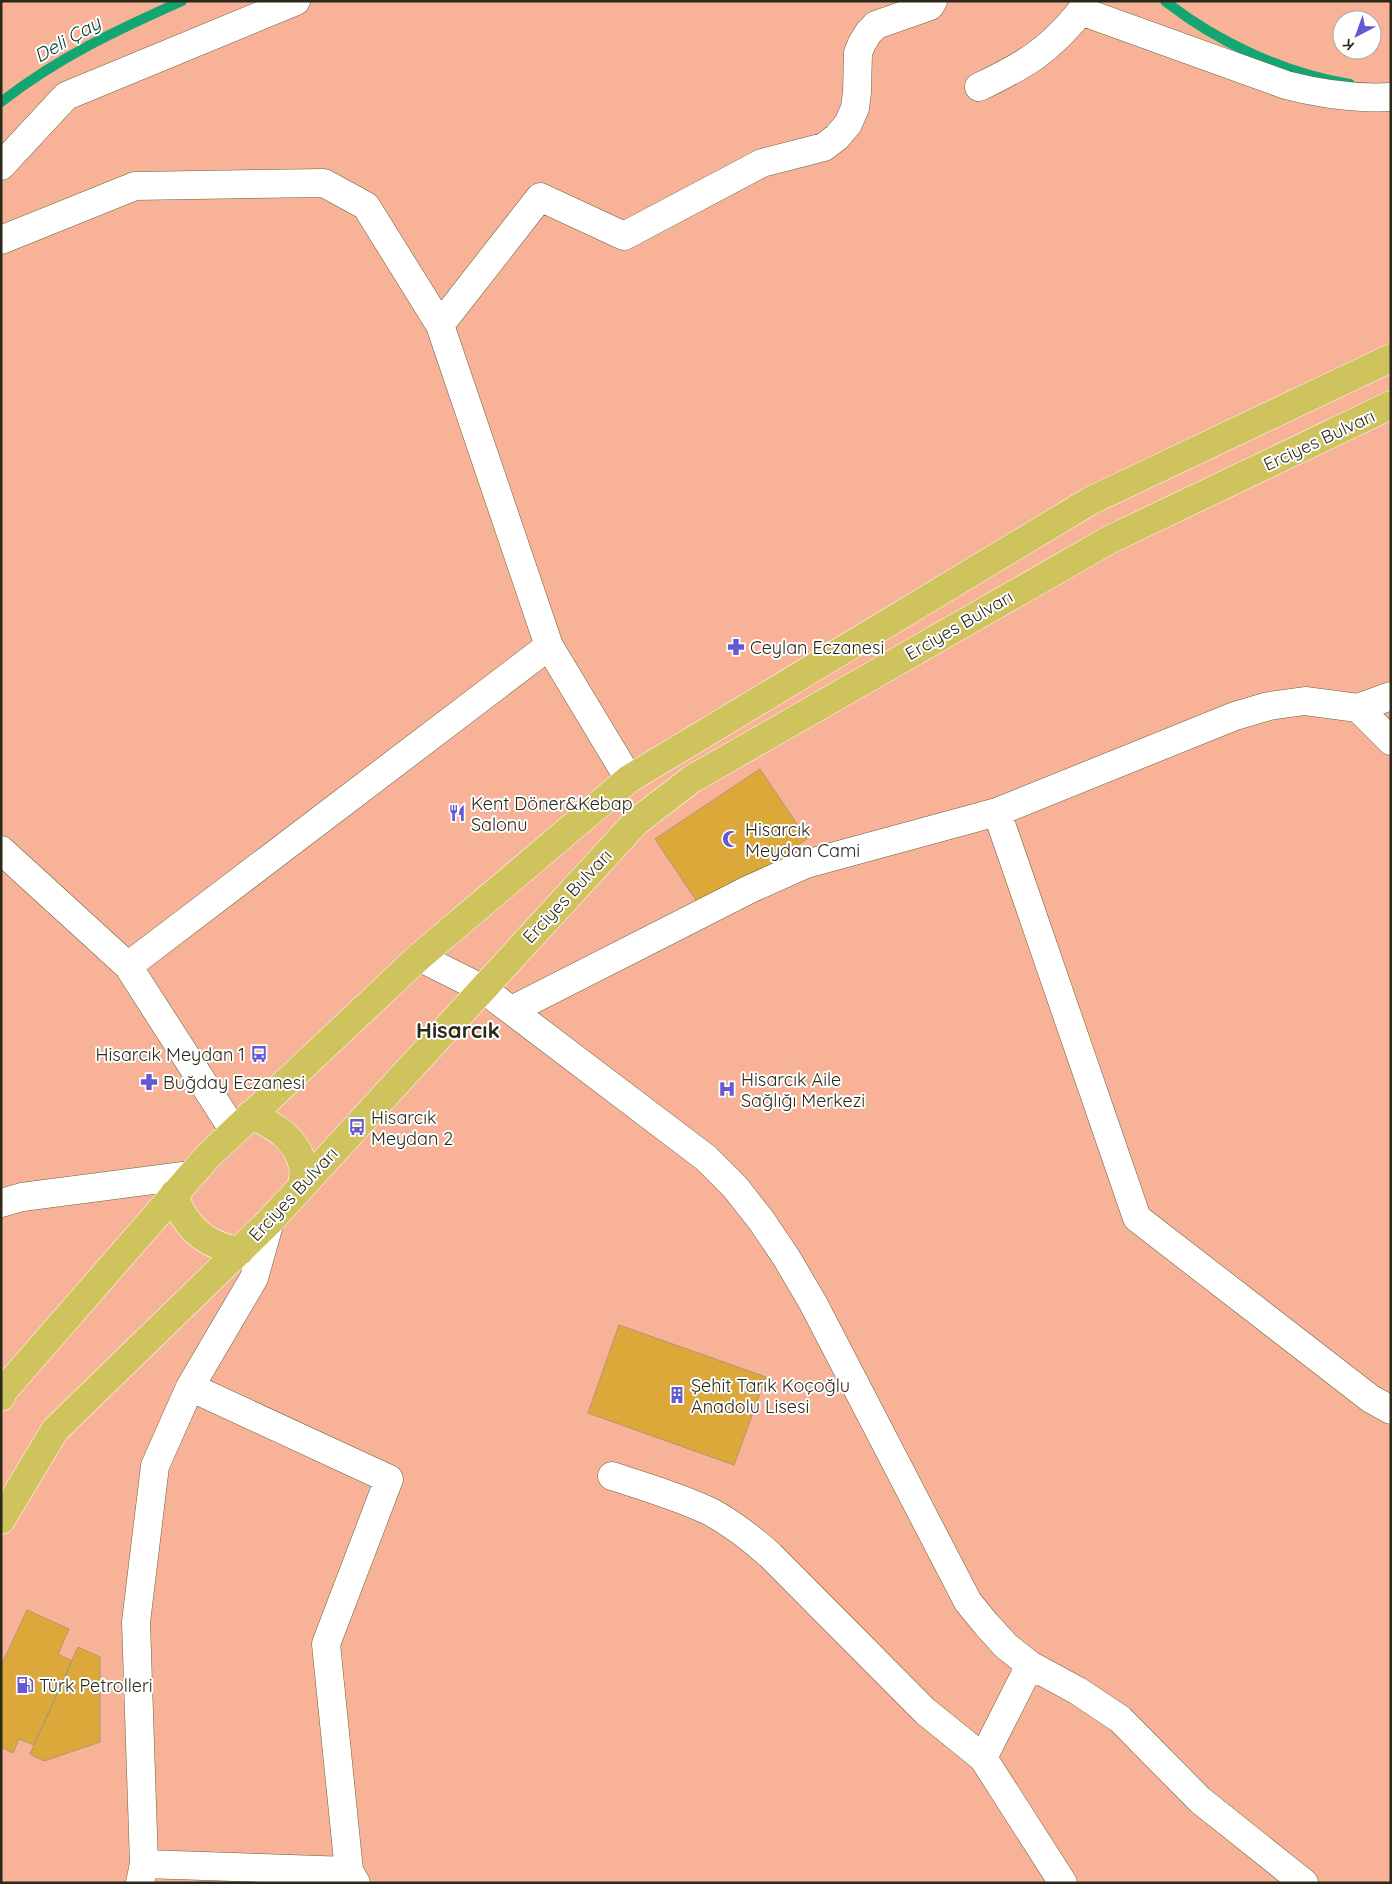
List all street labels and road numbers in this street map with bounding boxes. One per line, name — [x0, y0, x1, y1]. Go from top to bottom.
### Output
street label: Erciyes Bulvarı — [1260, 404, 1378, 476]
street label: Erciyes Bulvarı — [901, 585, 1017, 665]
street label: Erciyes Bulvarı — [518, 844, 616, 948]
street label: Erciyes Bulvarı — [244, 1142, 342, 1246]

